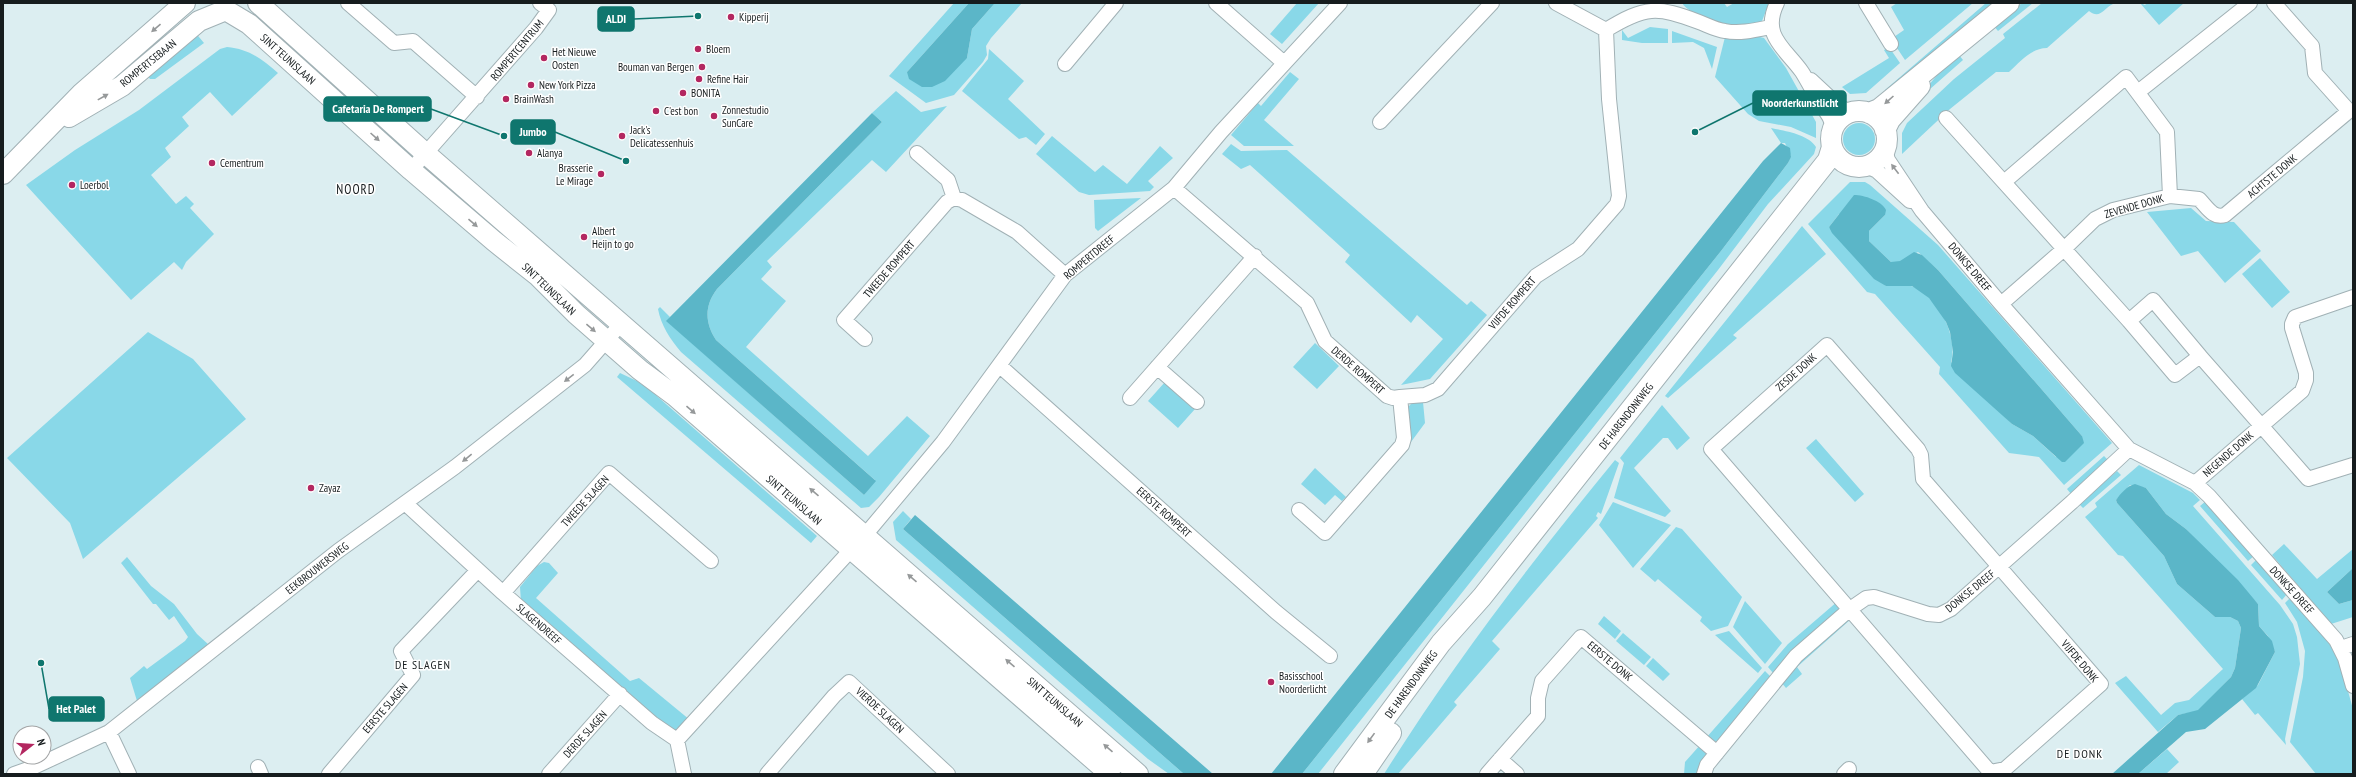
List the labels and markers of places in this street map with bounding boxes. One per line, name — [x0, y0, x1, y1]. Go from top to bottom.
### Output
callout: ALDI — [598, 7, 634, 31]
place label: Kipperij — [739, 10, 769, 24]
marker: Kipperij — [726, 12, 736, 22]
place label: Bloem — [706, 42, 730, 56]
marker: Bloem — [693, 44, 703, 54]
place label: Het Nieuwe Oosten — [552, 45, 597, 72]
marker: Het Nieuwe Oosten — [539, 53, 549, 63]
place label: Bouman van Bergen — [618, 60, 694, 74]
marker: Bouman van Bergen — [697, 62, 707, 72]
place label: Refine Hair — [707, 72, 749, 86]
marker: Refine Hair — [694, 74, 704, 84]
place label: New York Pizza — [539, 78, 596, 92]
marker: New York Pizza — [526, 80, 536, 90]
place label: BONITA — [691, 86, 721, 100]
marker: BONITA — [678, 88, 688, 98]
callout: Noorderkunstlicht — [1753, 91, 1846, 115]
place label: BrainWash — [514, 92, 554, 106]
marker: BrainWash — [501, 94, 511, 104]
callout: Cafetaria De Rompert — [324, 97, 431, 121]
place label: Zonnestudio SunCare — [722, 103, 769, 130]
place label: C'est bon — [664, 104, 698, 118]
marker: C'est bon — [651, 106, 661, 116]
marker: Zonnestudio SunCare — [709, 111, 719, 121]
callout: Jumbo — [511, 120, 555, 144]
place label: Jack's Delicatessenhuis — [629, 123, 694, 150]
marker: Jack's Delicatessenhuis — [617, 131, 627, 141]
place label: Alanya — [537, 146, 563, 160]
marker: Alanya — [524, 148, 534, 158]
place label: Cementrum — [220, 156, 264, 170]
marker: Cementrum — [207, 158, 217, 168]
place label: Brasserie Le Mirage — [556, 161, 593, 188]
marker: Brasserie Le Mirage — [596, 169, 606, 179]
place label: Loerbol — [80, 178, 109, 192]
marker: Loerbol — [67, 180, 77, 190]
place label: Albert Heijn to go — [592, 224, 634, 251]
marker: Albert Heijn to go — [579, 232, 589, 242]
place label: Zayaz — [319, 481, 341, 495]
marker: Zayaz — [306, 483, 316, 493]
place label: Basisschool Noorderlicht — [1279, 669, 1327, 696]
marker: Basisschool Noorderlicht — [1266, 677, 1276, 687]
callout: Het Palet — [49, 697, 104, 721]

